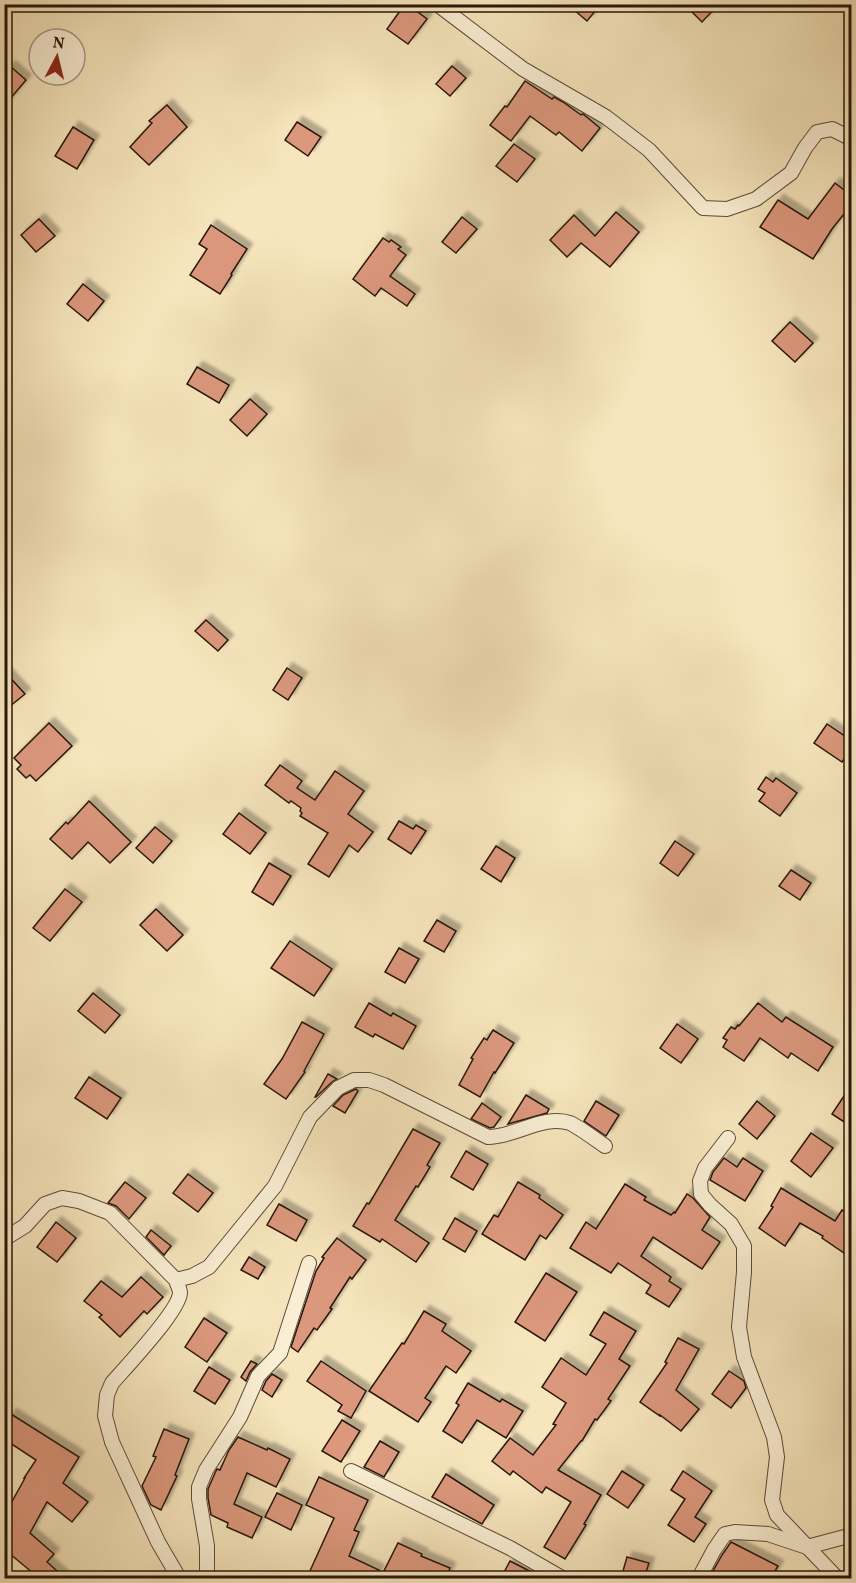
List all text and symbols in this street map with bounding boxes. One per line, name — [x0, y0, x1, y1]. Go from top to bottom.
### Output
north arrow — [27, 27, 87, 87]
text: N — [51, 32, 66, 56]

